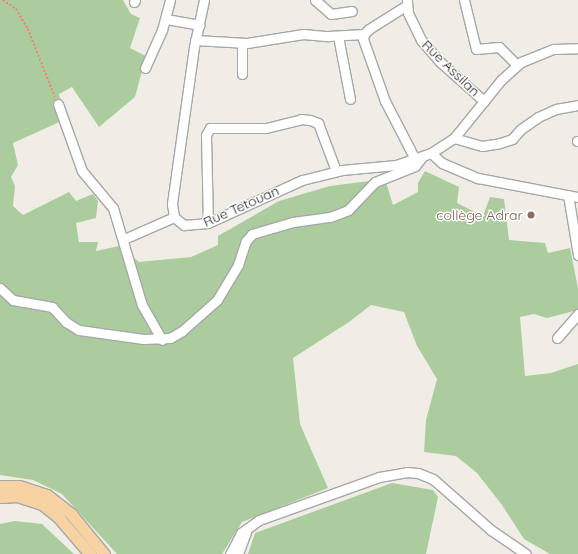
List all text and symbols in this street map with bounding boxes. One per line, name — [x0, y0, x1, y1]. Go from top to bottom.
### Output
street label: Rue Assilan — [419, 36, 483, 100]
street label: Rue Tetouan — [200, 182, 282, 230]
place label: collège Adrar — [436, 207, 523, 223]
marker: collège Adrar — [526, 210, 536, 220]

